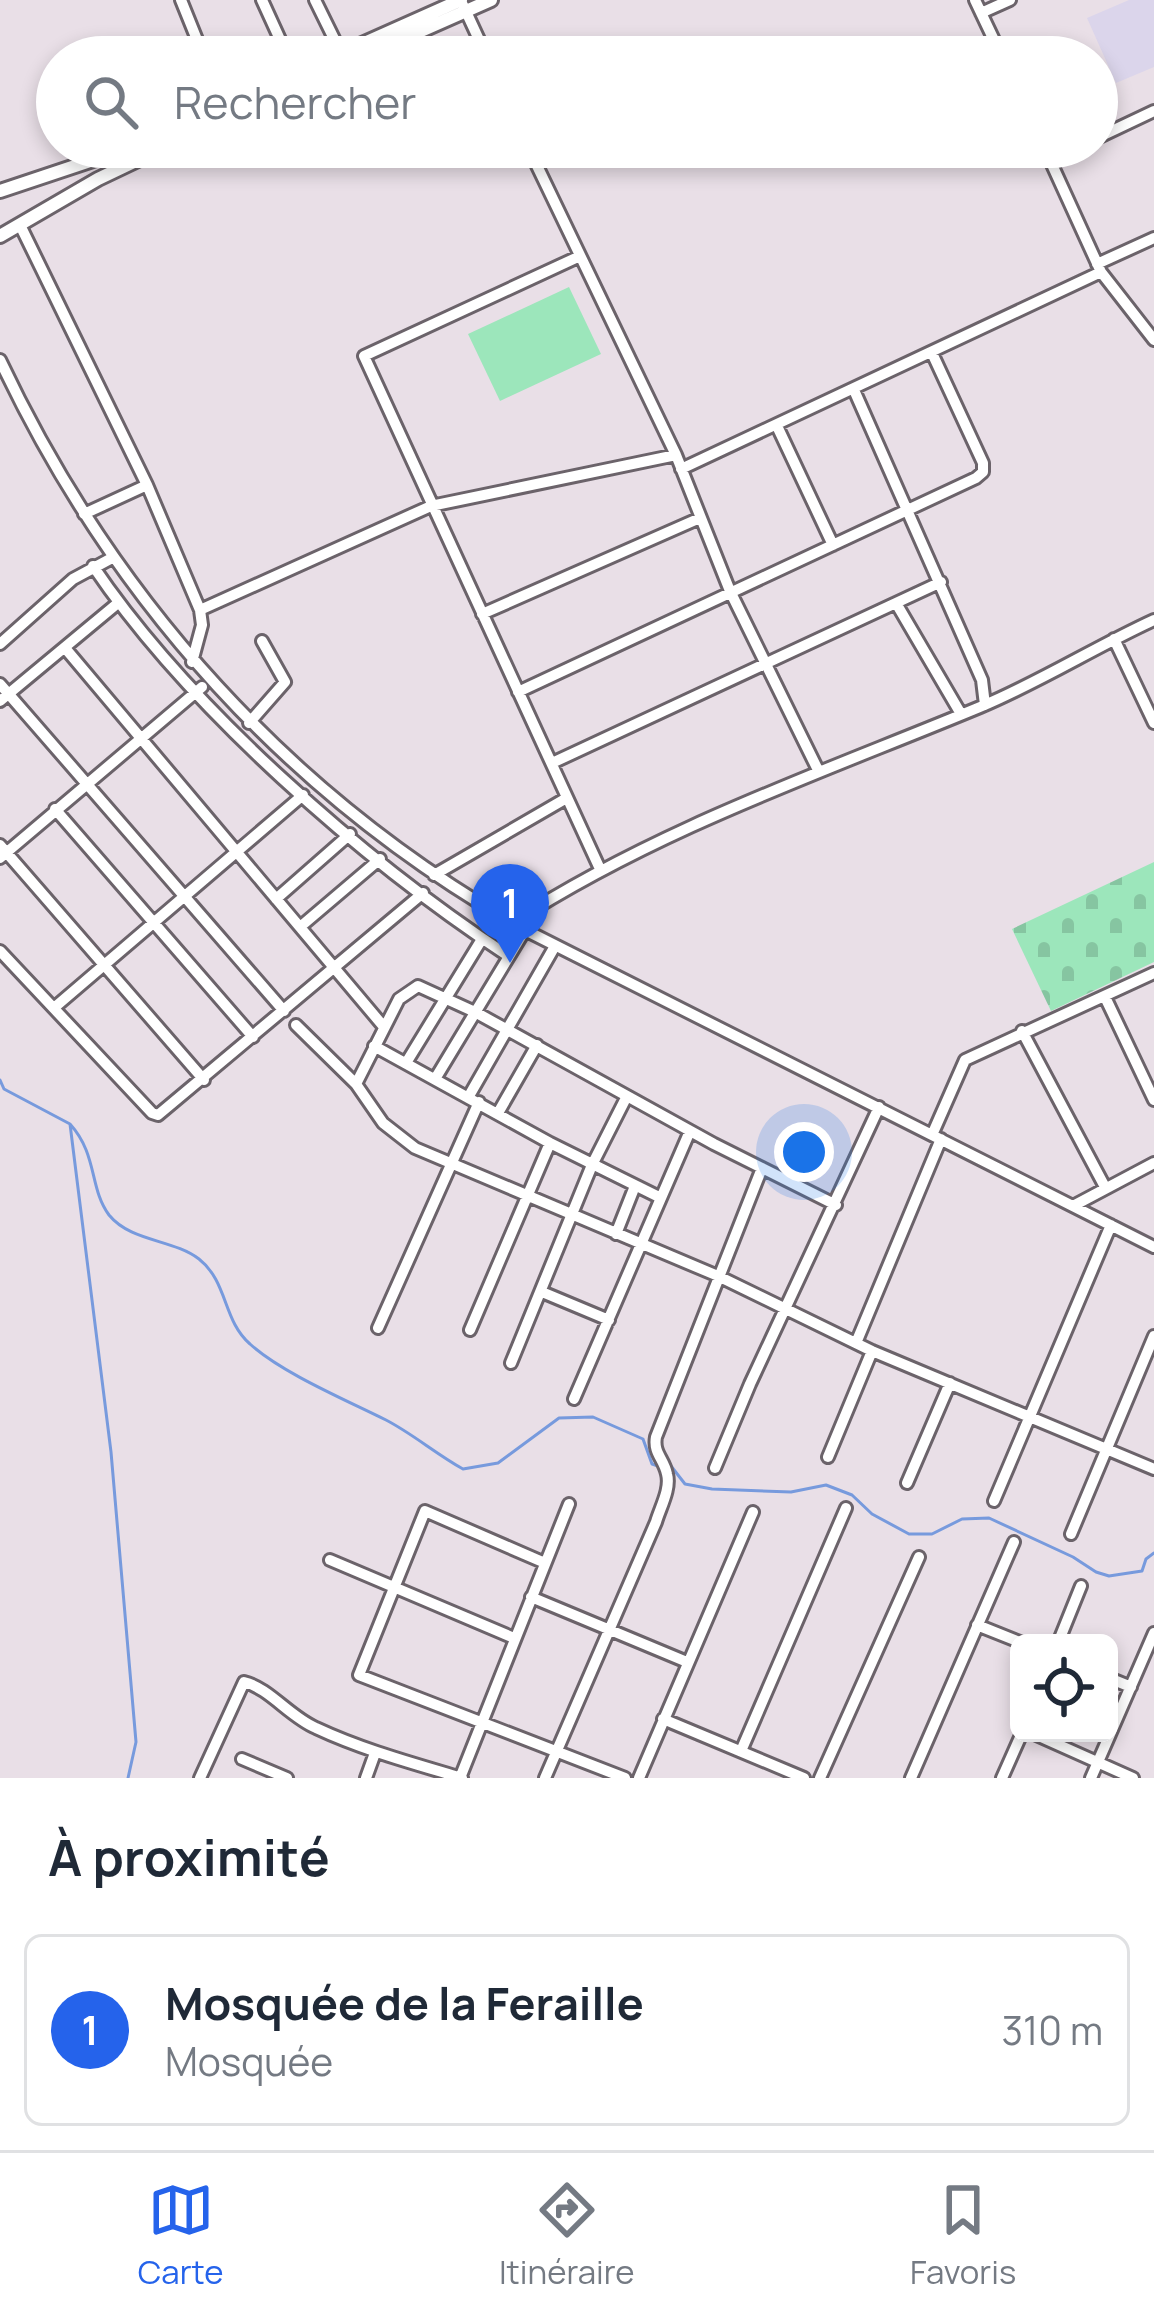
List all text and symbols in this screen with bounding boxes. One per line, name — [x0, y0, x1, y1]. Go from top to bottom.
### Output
search box — [36, 36, 1118, 168]
icon: search — [78, 69, 144, 135]
text: Rechercher — [174, 71, 417, 133]
pin: 1 — [471, 864, 549, 963]
your location — [774, 1122, 834, 1182]
map controls — [1010, 1634, 1118, 1742]
button: locate — [1010, 1634, 1118, 1742]
text: À proximité — [48, 1822, 330, 1891]
text: Mosquée de la Feraille — [165, 1972, 644, 2034]
text: 1 — [81, 2003, 99, 2057]
text: 310 m — [1002, 2003, 1103, 2057]
text: Mosquée — [165, 2034, 333, 2088]
tab: Carte — [138, 2177, 223, 2294]
tab: Itinéraire — [499, 2177, 635, 2294]
tab: Favoris — [910, 2177, 1016, 2294]

